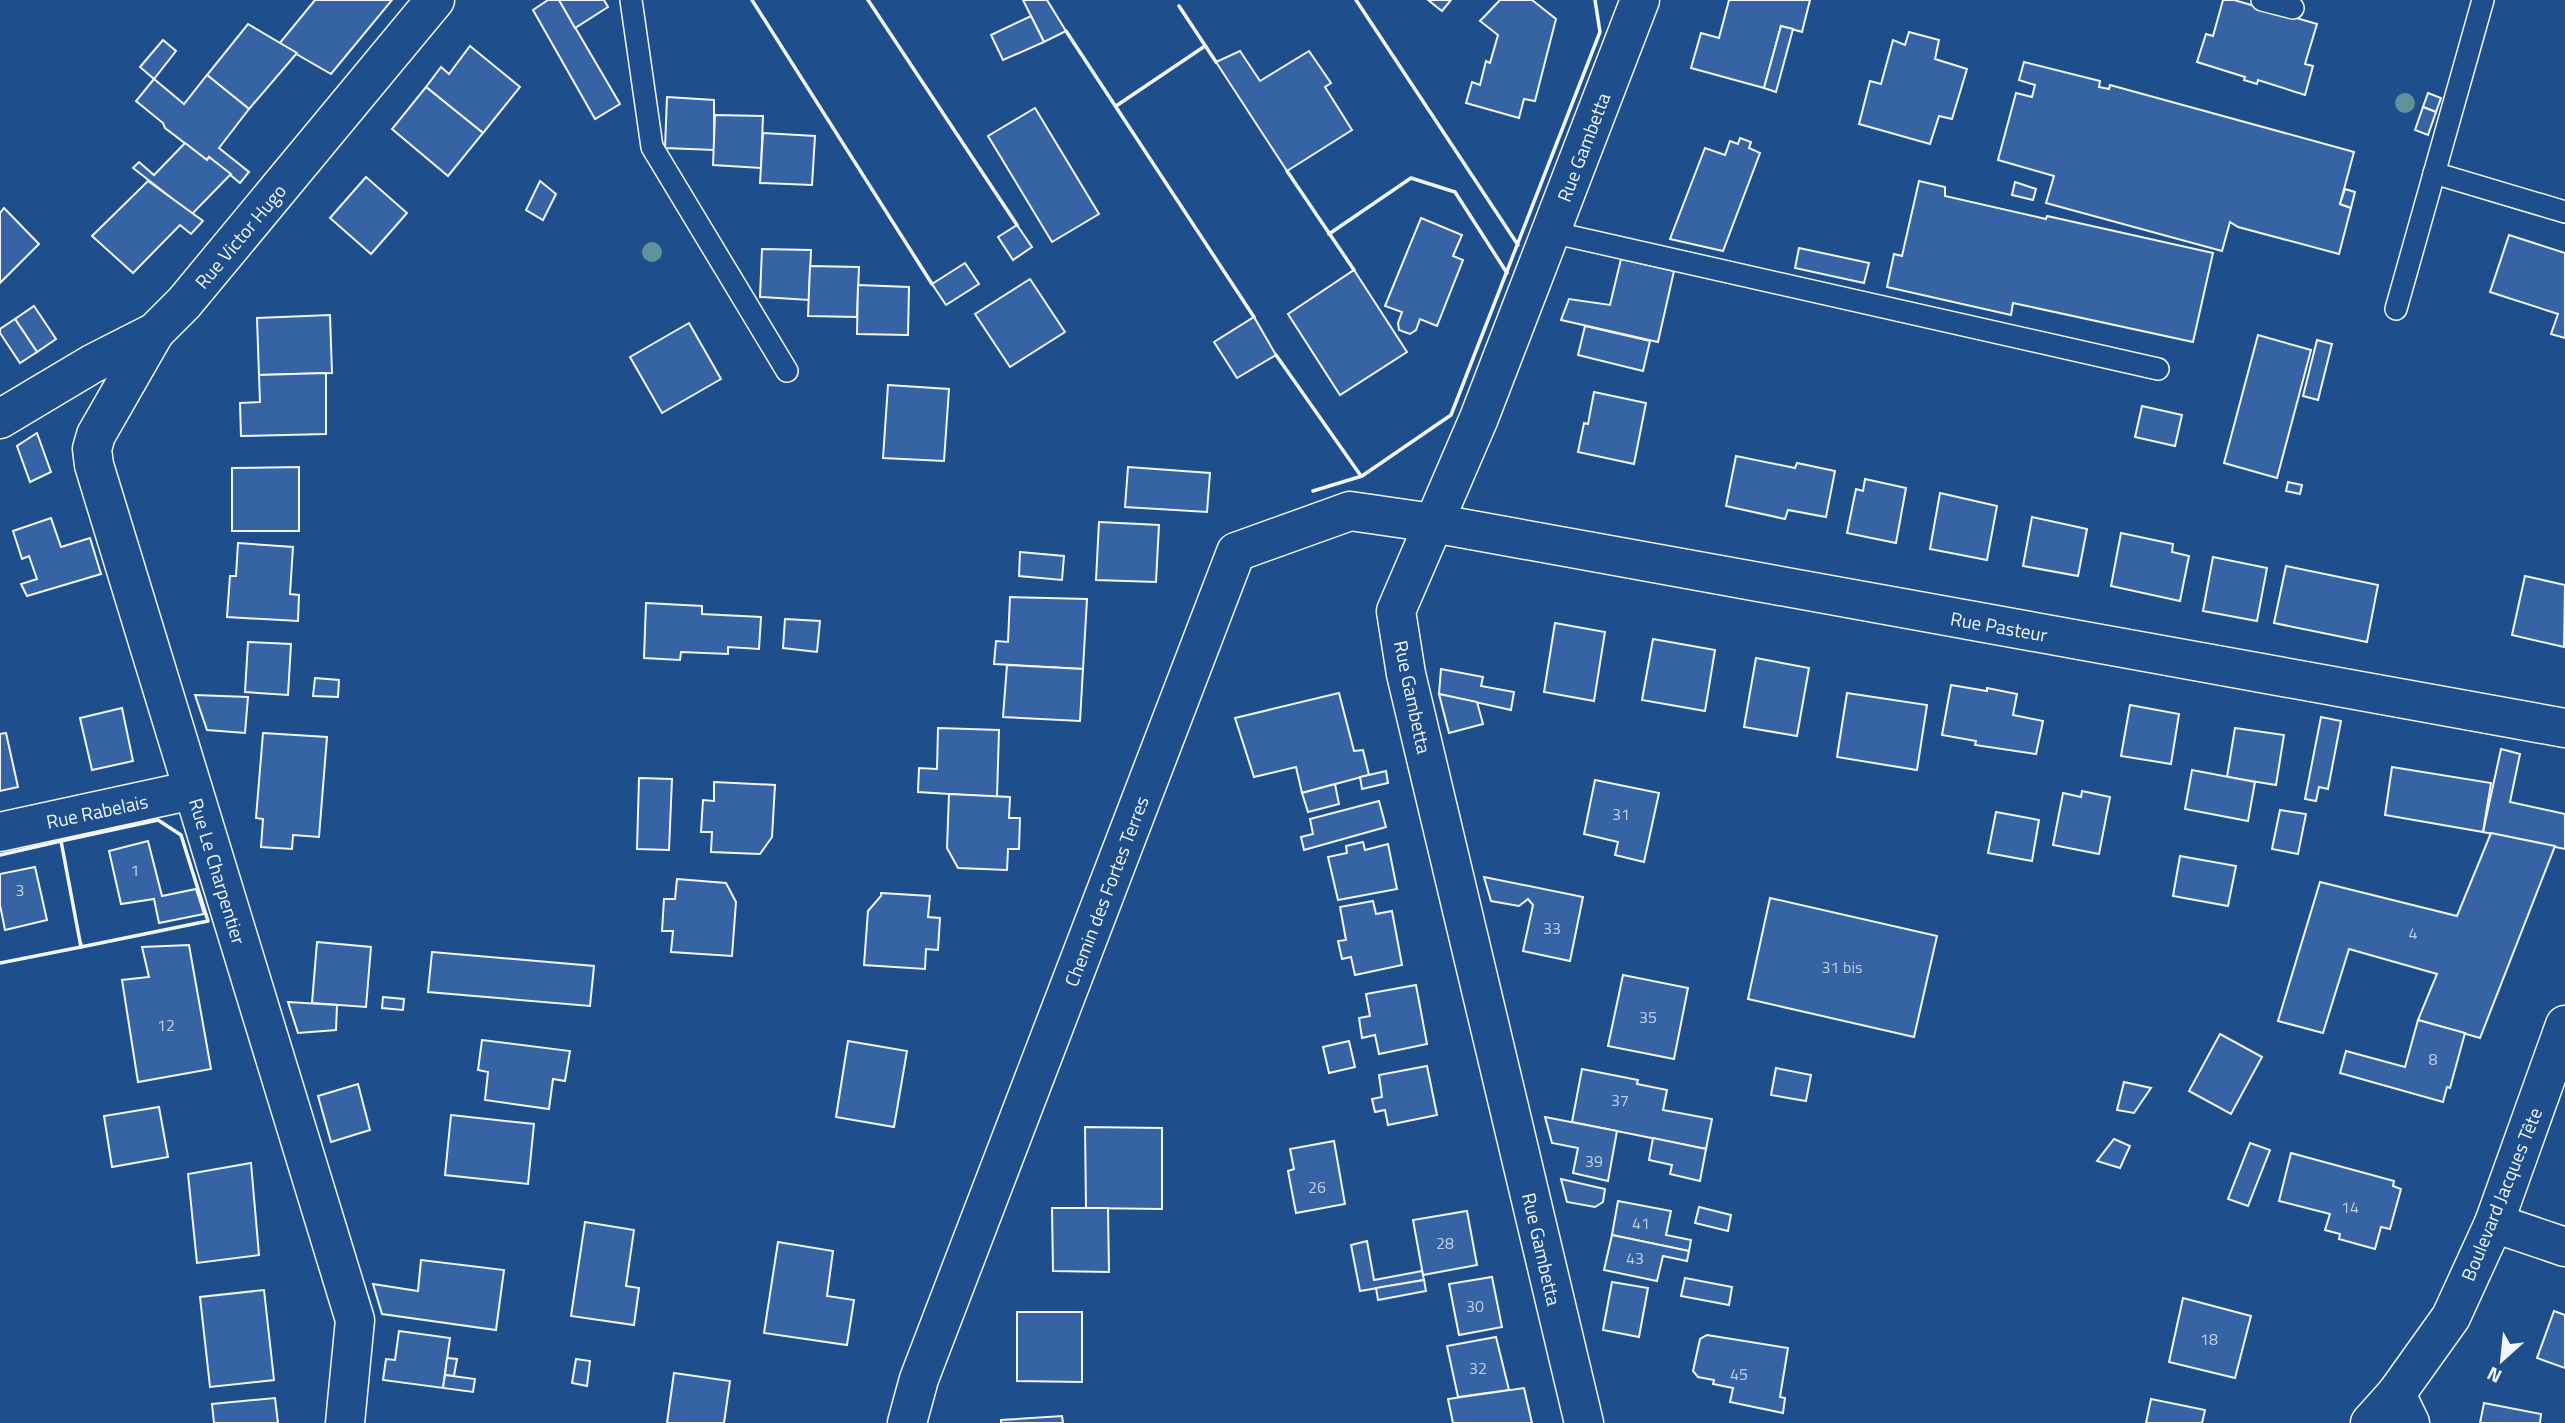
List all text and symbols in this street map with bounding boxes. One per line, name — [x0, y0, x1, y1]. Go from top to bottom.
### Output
street label: Rue Gambetta — [1549, 88, 1617, 206]
street label: Rue Victor Hugo — [187, 177, 293, 295]
street label: Rue Pasteur — [1948, 603, 2050, 649]
street label: Rue Gambetta — [1387, 638, 1439, 757]
street label: Rue Rabelais — [43, 786, 151, 836]
street label: Chemin des Fortes Terres — [1056, 791, 1156, 990]
street label: Rue Le Charpentier — [182, 794, 254, 948]
house number: 31 — [1612, 802, 1630, 826]
house number: 1 — [131, 858, 139, 882]
house number: 3 — [16, 878, 24, 902]
house number: 33 — [1543, 916, 1561, 940]
house number: 4 — [2409, 921, 2418, 945]
house number: 31 bis — [1822, 955, 1862, 979]
house number: 35 — [1639, 1005, 1657, 1029]
house number: 12 — [157, 1013, 175, 1037]
house number: 8 — [2429, 1047, 2438, 1071]
house number: 37 — [1611, 1088, 1629, 1112]
street label: Boulevard Jacques Tête — [2453, 1103, 2549, 1285]
house number: 39 — [1585, 1149, 1603, 1173]
house number: 26 — [1308, 1175, 1326, 1199]
street label: Rue Gambetta — [1515, 1190, 1569, 1309]
house number: 14 — [2341, 1195, 2359, 1219]
house number: 41 — [1632, 1211, 1650, 1235]
house number: 28 — [1436, 1231, 1454, 1255]
house number: 43 — [1626, 1246, 1644, 1270]
house number: 30 — [1466, 1294, 1484, 1318]
north arrow — [2467, 1325, 2537, 1395]
house number: 18 — [2200, 1327, 2218, 1351]
house number: 32 — [1469, 1356, 1487, 1380]
text: N — [2482, 1360, 2507, 1392]
house number: 45 — [1730, 1362, 1748, 1386]

